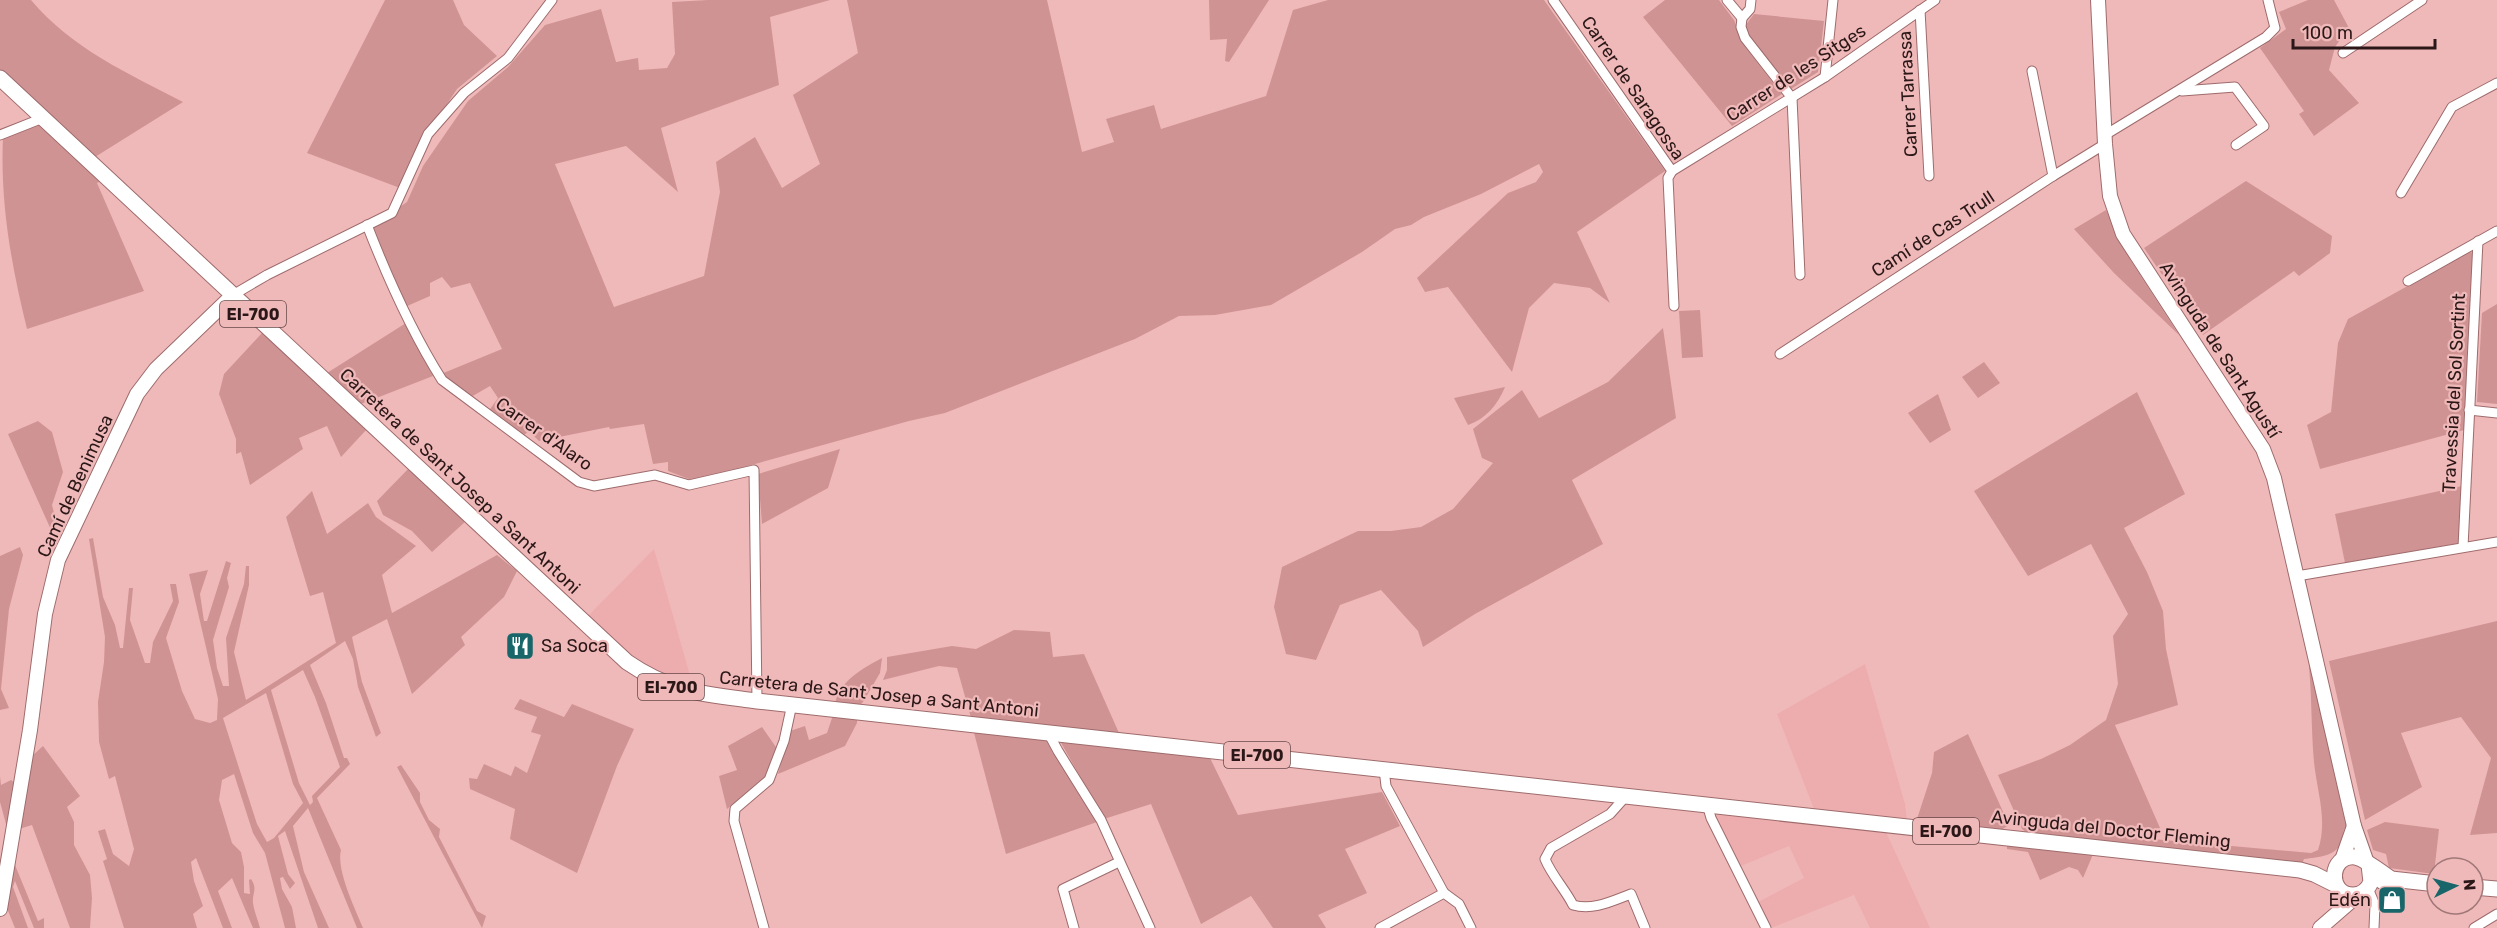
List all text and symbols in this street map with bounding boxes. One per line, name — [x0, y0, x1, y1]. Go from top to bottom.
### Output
street label: Carrer de Saragossa — [1577, 12, 1689, 164]
scale bar — [2293, 12, 2436, 50]
street label: Carrer de les Sitges — [1722, 20, 1870, 126]
text: 100 m — [2302, 22, 2353, 44]
street label: Carrer Tarrassa — [1894, 30, 1922, 158]
street label: Camí de Cas Trull — [1867, 186, 1999, 282]
street label: Avinguda de Sant Agustí — [2155, 258, 2286, 444]
street label: Travessia del Sol Sortint — [2438, 293, 2470, 493]
road number: EI-700 — [220, 301, 286, 327]
street label: Carretera de Sant Josep a Sant Antoni — [335, 363, 585, 599]
street label: Carrer d'Alaro — [491, 393, 597, 475]
street label: Camí de Benimusa — [32, 411, 118, 561]
restaurant icon: Sa Soca — [504, 630, 536, 662]
place label: Sa Soca — [541, 635, 608, 657]
street label: Carretera de Sant Josep a Sant Antoni — [718, 666, 1040, 722]
road number: EI-700 — [638, 674, 704, 700]
road number: EI-700 — [1224, 742, 1290, 768]
street label: Avinguda del Doctor Fleming — [1990, 805, 2232, 853]
road number: EI-700 — [1913, 818, 1979, 844]
north arrow — [2425, 856, 2485, 916]
text: N — [2459, 878, 2479, 891]
shop icon: Edén — [2376, 884, 2408, 916]
place label: Edén — [2328, 889, 2371, 911]

